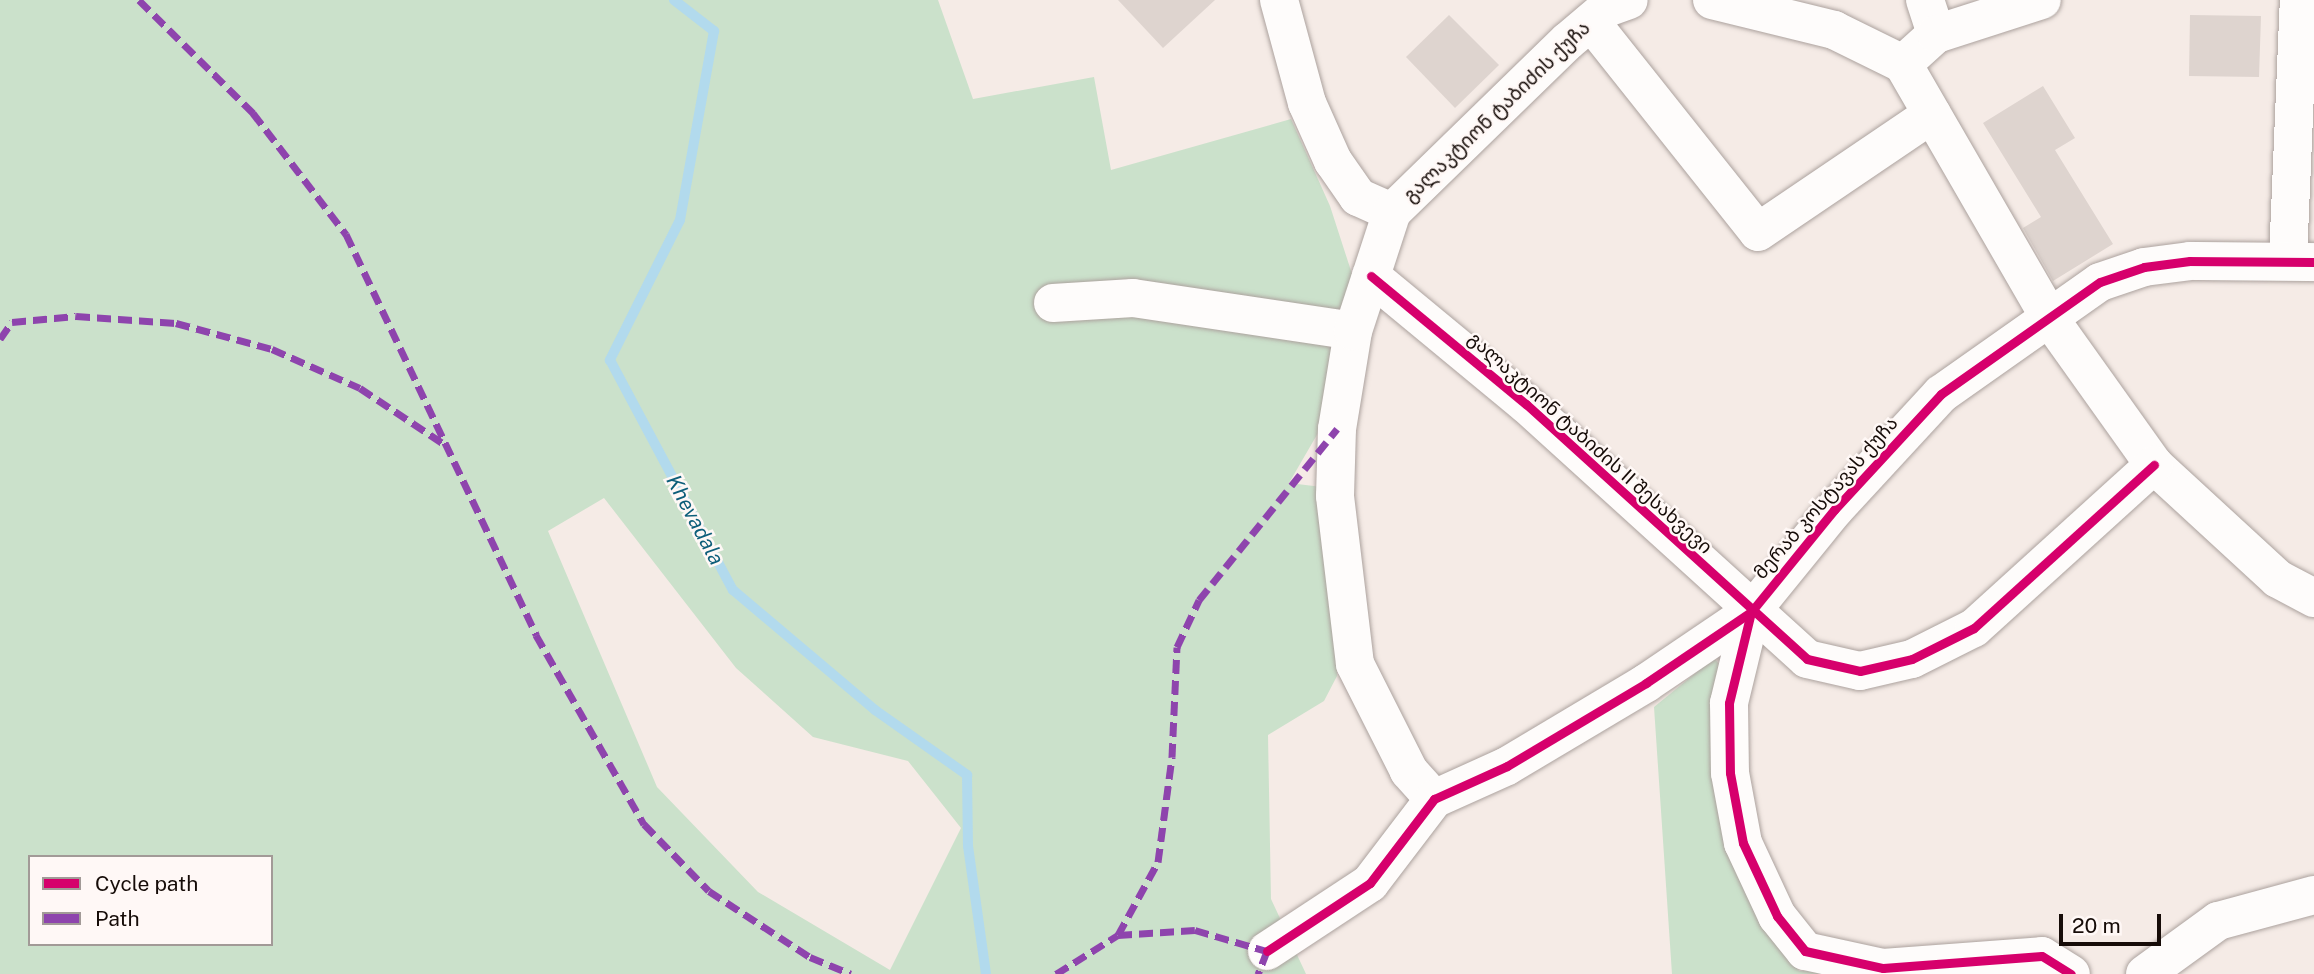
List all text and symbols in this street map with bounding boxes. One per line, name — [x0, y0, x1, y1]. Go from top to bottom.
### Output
street label: გალაკტიონ ტაბიძის ქუჩა — [1399, 17, 1595, 207]
street label: გალაკტიონ ტაბიძის II შესახვევი — [1463, 327, 1717, 559]
street label: მერაბ კოსტავას ქუჩა — [1749, 412, 1903, 584]
water label: Khevadala — [661, 471, 729, 569]
legend — [28, 855, 273, 946]
text: Cycle path — [95, 871, 198, 896]
scale bar — [2062, 900, 2164, 944]
text: Path — [95, 906, 140, 931]
text: 20 m — [2072, 913, 2121, 938]

